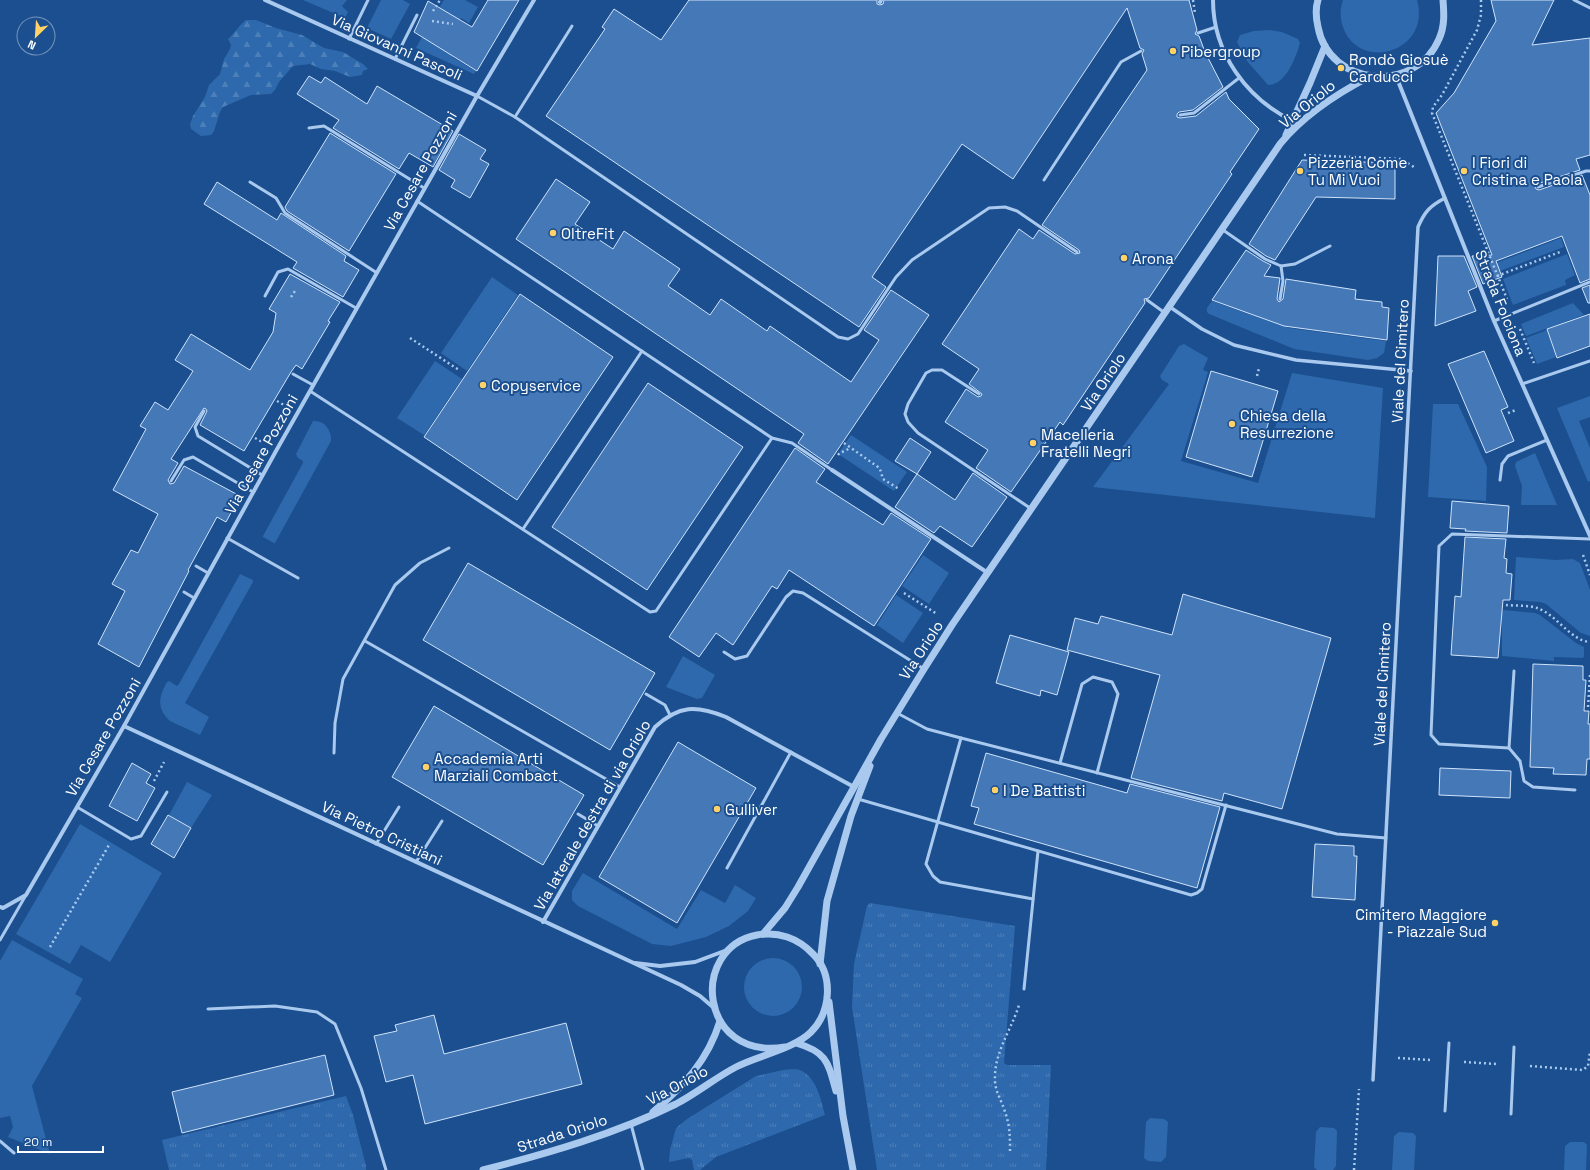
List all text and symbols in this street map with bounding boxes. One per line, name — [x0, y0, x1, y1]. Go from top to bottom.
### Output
street label: Via Giovanni Pascoli — [329, 10, 465, 84]
north arrow — [16, 16, 56, 56]
text: N — [25, 37, 38, 53]
place label: Pibergroup — [1181, 42, 1261, 61]
marker: Pibergroup — [1168, 46, 1178, 56]
place label: Rondò Giosuè Carducci — [1349, 50, 1449, 86]
marker: Rondò Giosuè Carducci — [1336, 63, 1346, 73]
street label: Via Oriolo — [1275, 76, 1339, 132]
street label: Via Cesare Pozzoni — [379, 108, 461, 234]
place label: Pizzeria Come Tu Mi Vuoi — [1308, 153, 1408, 189]
place label: I Fiori di Cristina e Paola — [1472, 153, 1583, 189]
marker: Pizzeria Come Tu Mi Vuoi — [1295, 166, 1305, 176]
marker: I Fiori di Cristina e Paola — [1459, 166, 1469, 176]
place label: OltreFit — [561, 224, 615, 243]
marker: OltreFit — [548, 228, 558, 238]
street label: Strada Folciona — [1471, 247, 1531, 359]
place label: Arona — [1132, 249, 1174, 268]
marker: Arona — [1119, 253, 1129, 263]
street label: Viale del Cimitero — [1387, 299, 1413, 423]
street label: Via Oriolo — [1076, 349, 1130, 415]
place label: Copyservice — [491, 376, 581, 395]
marker: Copyservice — [478, 380, 488, 390]
street label: Via Cesare Pozzoni — [220, 391, 302, 517]
place label: Chiesa della Resurrezione — [1240, 406, 1334, 442]
marker: Chiesa della Resurrezione — [1227, 419, 1237, 429]
place label: Macelleria Fratelli Negri — [1041, 425, 1131, 461]
marker: Macelleria Fratelli Negri — [1028, 438, 1038, 448]
street label: Via Oriolo — [895, 617, 947, 683]
street label: Viale del Cimitero — [1369, 622, 1395, 746]
street label: Via Cesare Pozzoni — [61, 674, 145, 800]
street label: Via laterale destra di via Oriolo — [529, 716, 655, 914]
place label: Accademia Arti Marziali Combact — [434, 749, 558, 785]
marker: Accademia Arti Marziali Combact — [421, 762, 431, 772]
place label: I De Battisti — [1003, 781, 1085, 800]
marker: I De Battisti — [990, 785, 1000, 795]
street label: Via Pietro Cristiani — [319, 797, 445, 869]
place label: Gulliver — [725, 800, 778, 819]
marker: Gulliver — [712, 804, 722, 814]
place label: Cimitero Maggiore - Piazzale Sud — [1355, 905, 1487, 941]
marker: Cimitero Maggiore - Piazzale Sud — [1490, 918, 1500, 928]
street label: Via Oriolo — [643, 1061, 711, 1109]
street label: Strada Oriolo — [515, 1109, 609, 1157]
scale bar — [18, 1128, 103, 1154]
text: 20 m — [24, 1134, 52, 1150]

